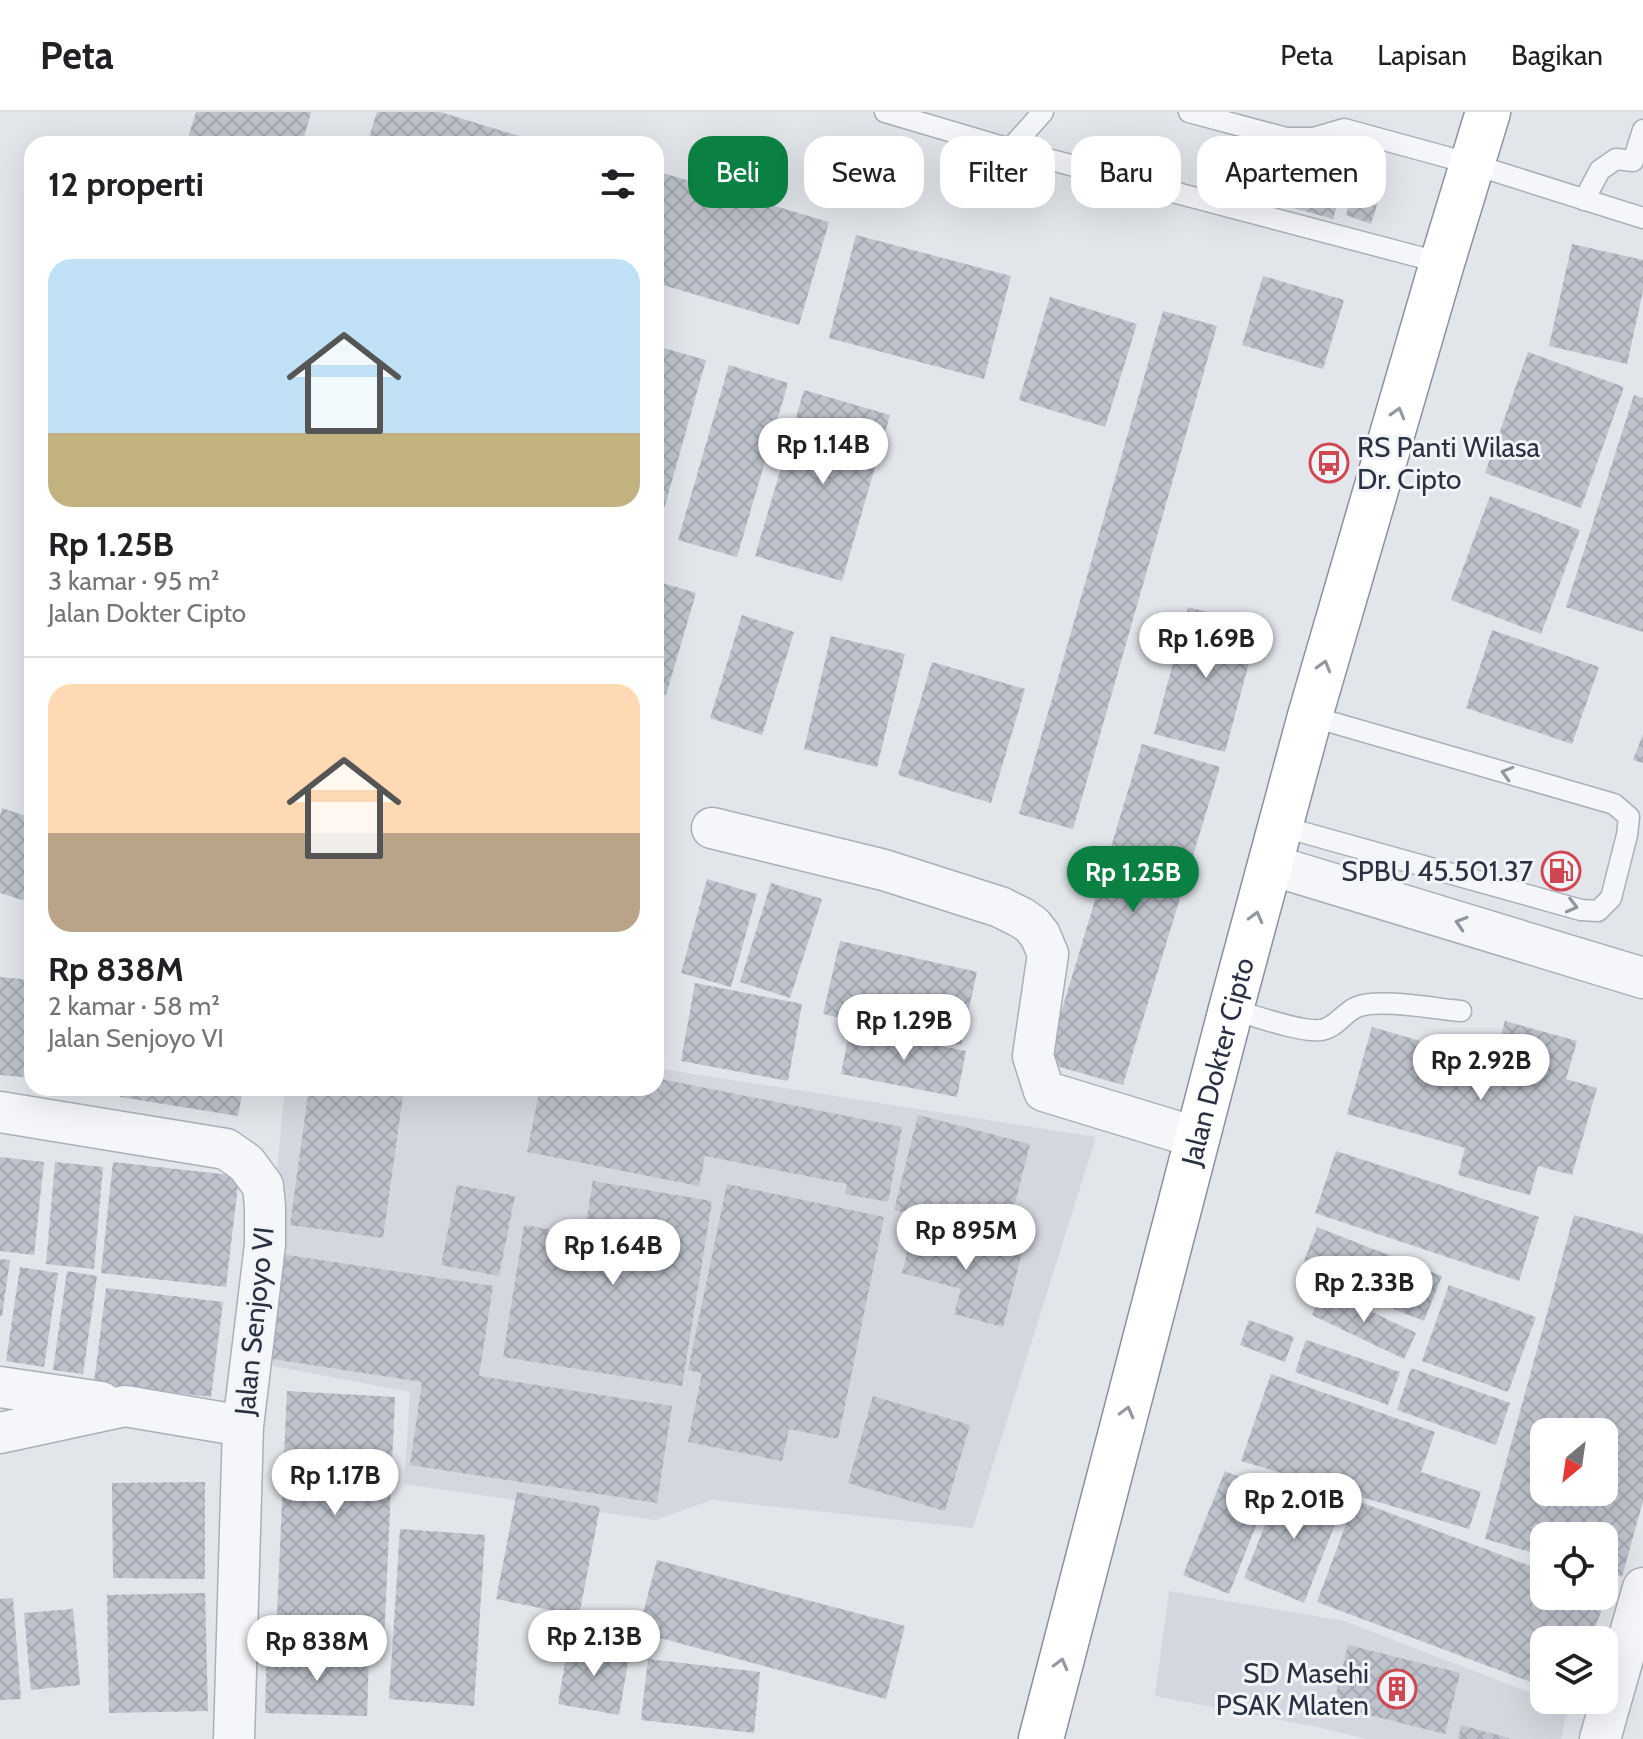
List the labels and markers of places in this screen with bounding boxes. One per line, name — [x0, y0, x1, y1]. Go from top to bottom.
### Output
pin: Rp 1.14B — [740, 418, 906, 486]
place label: RS Panti Wilasa Dr. Cipto — [1357, 430, 1541, 496]
bus stop icon: RS Panti Wilasa Dr. Cipto — [1308, 442, 1350, 484]
pin: Rp 1.69B — [1123, 612, 1289, 680]
pin: Rp 1.25B — [1050, 846, 1216, 914]
fuel station icon: SPBU 45.501.37 — [1540, 850, 1582, 892]
place label: SPBU 45.501.37 — [1341, 854, 1533, 888]
pin: Rp 1.29B — [821, 994, 987, 1062]
pin: Rp 2.92B — [1398, 1034, 1564, 1102]
pin: Rp 895M — [892, 1204, 1040, 1272]
pin: Rp 1.64B — [530, 1219, 696, 1287]
pin: Rp 2.33B — [1281, 1256, 1447, 1324]
pin: Rp 1.17B — [252, 1449, 418, 1517]
pin: Rp 2.01B — [1211, 1473, 1377, 1541]
pin: Rp 2.13B — [511, 1610, 677, 1678]
pin: Rp 838M — [243, 1615, 391, 1683]
place label: SD Masehi PSAK Mlaten — [1216, 1656, 1369, 1722]
building icon: SD Masehi PSAK Mlaten — [1376, 1668, 1418, 1710]

